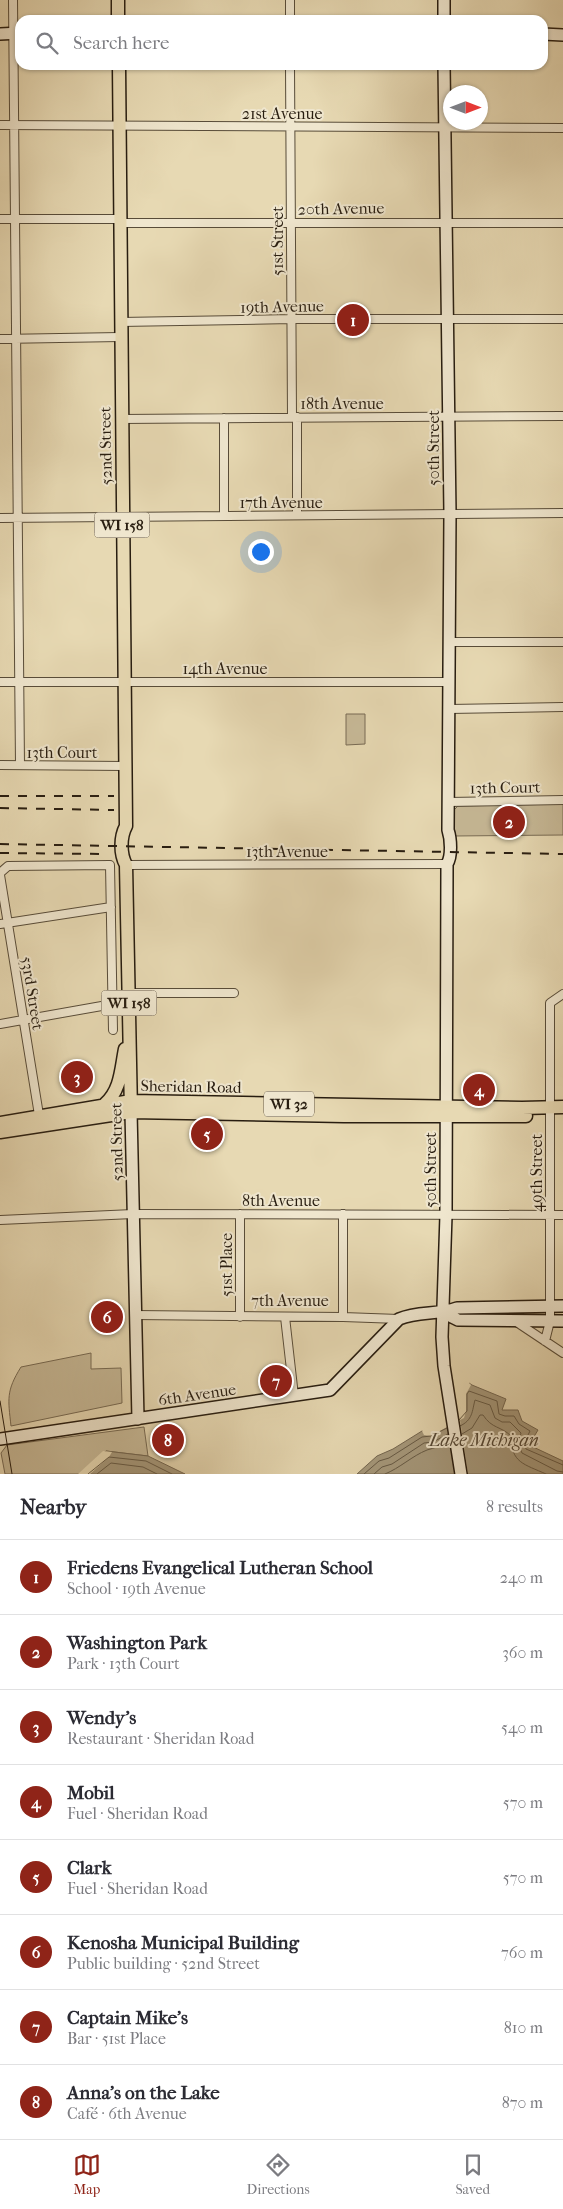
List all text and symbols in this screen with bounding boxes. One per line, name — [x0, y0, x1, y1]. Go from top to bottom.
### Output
search box — [15, 15, 548, 70]
icon: search — [33, 29, 61, 57]
text: Search here — [73, 32, 169, 54]
north arrow — [443, 85, 488, 130]
street label: 21st Avenue — [242, 104, 322, 123]
street label: 20th Avenue — [297, 198, 385, 219]
street label: 51st Street — [268, 206, 287, 276]
street label: 19th Avenue — [240, 296, 324, 317]
pin: 1 — [337, 301, 369, 339]
street label: 18th Avenue — [300, 394, 384, 413]
street label: 52nd Street — [95, 406, 116, 486]
street label: 50th Street — [424, 410, 443, 486]
street label: 17th Avenue — [239, 493, 323, 512]
road number: WI 158 — [94, 512, 150, 538]
your location — [248, 539, 274, 565]
street label: 14th Avenue — [183, 659, 268, 678]
street label: 13th Court — [27, 743, 98, 762]
street label: 13th Court — [469, 777, 541, 798]
pin: 2 — [493, 803, 525, 841]
street label: 13th Avenue — [246, 842, 328, 861]
street label: 53rd Street — [17, 955, 48, 1032]
road number: WI 158 — [102, 990, 156, 1016]
pin: 3 — [61, 1058, 93, 1096]
pin: 4 — [463, 1071, 495, 1109]
street label: Sheridan Road — [140, 1076, 242, 1097]
road number: WI 32 — [264, 1092, 314, 1116]
street label: 52nd Street — [106, 1102, 127, 1182]
pin: 5 — [191, 1115, 223, 1153]
street label: 50th Street — [421, 1132, 440, 1208]
street label: 49th Street — [527, 1134, 546, 1212]
street label: 8th Avenue — [242, 1191, 320, 1210]
street label: 51st Place — [217, 1233, 236, 1297]
street label: 7th Avenue — [251, 1291, 329, 1310]
pin: 6 — [91, 1298, 123, 1336]
pin: 7 — [260, 1362, 292, 1400]
street label: 6th Avenue — [157, 1380, 237, 1409]
pin: 8 — [152, 1421, 184, 1459]
water label: Lake Michigan — [427, 1430, 539, 1451]
text: Nearby — [20, 1495, 86, 1519]
text: 8 results — [486, 1497, 543, 1516]
text: Friedens Evangelical Lutheran School — [67, 1557, 373, 1579]
text: 1 — [33, 1568, 39, 1587]
text: 240 m — [500, 1568, 543, 1587]
text: School · 19th Avenue — [67, 1579, 206, 1598]
text: Washington Park — [67, 1632, 207, 1654]
text: 2 — [32, 1643, 40, 1662]
text: 360 m — [502, 1643, 543, 1662]
text: Park · 13th Court — [67, 1654, 180, 1673]
text: Wendy's — [67, 1707, 136, 1729]
text: 3 — [33, 1718, 39, 1737]
text: 540 m — [501, 1718, 543, 1737]
text: Restaurant · Sheridan Road — [67, 1729, 254, 1748]
text: Mobil — [67, 1782, 114, 1804]
text: 4 — [31, 1793, 41, 1812]
text: 570 m — [503, 1793, 543, 1812]
text: Fuel · Sheridan Road — [67, 1804, 208, 1823]
text: Clark — [67, 1857, 112, 1879]
text: 5 — [33, 1868, 39, 1887]
text: 570 m — [503, 1868, 543, 1887]
text: Fuel · Sheridan Road — [67, 1879, 208, 1898]
text: Kenosha Municipal Building — [67, 1932, 299, 1954]
text: 6 — [32, 1943, 40, 1962]
text: 760 m — [501, 1943, 543, 1962]
text: Public building · 52nd Street — [67, 1954, 260, 1973]
text: Captain Mike's — [67, 2007, 188, 2029]
text: 7 — [32, 2018, 40, 2037]
text: 810 m — [504, 2018, 543, 2037]
text: Bar · 51st Place — [67, 2029, 166, 2048]
text: Anna's on the Lake — [67, 2082, 220, 2104]
text: 8 — [32, 2093, 40, 2112]
text: 870 m — [502, 2093, 543, 2112]
text: Café · 6th Avenue — [67, 2104, 187, 2123]
tab: Map — [73, 2151, 101, 2198]
tab: Directions — [247, 2151, 310, 2198]
tab: Saved — [455, 2151, 490, 2198]

